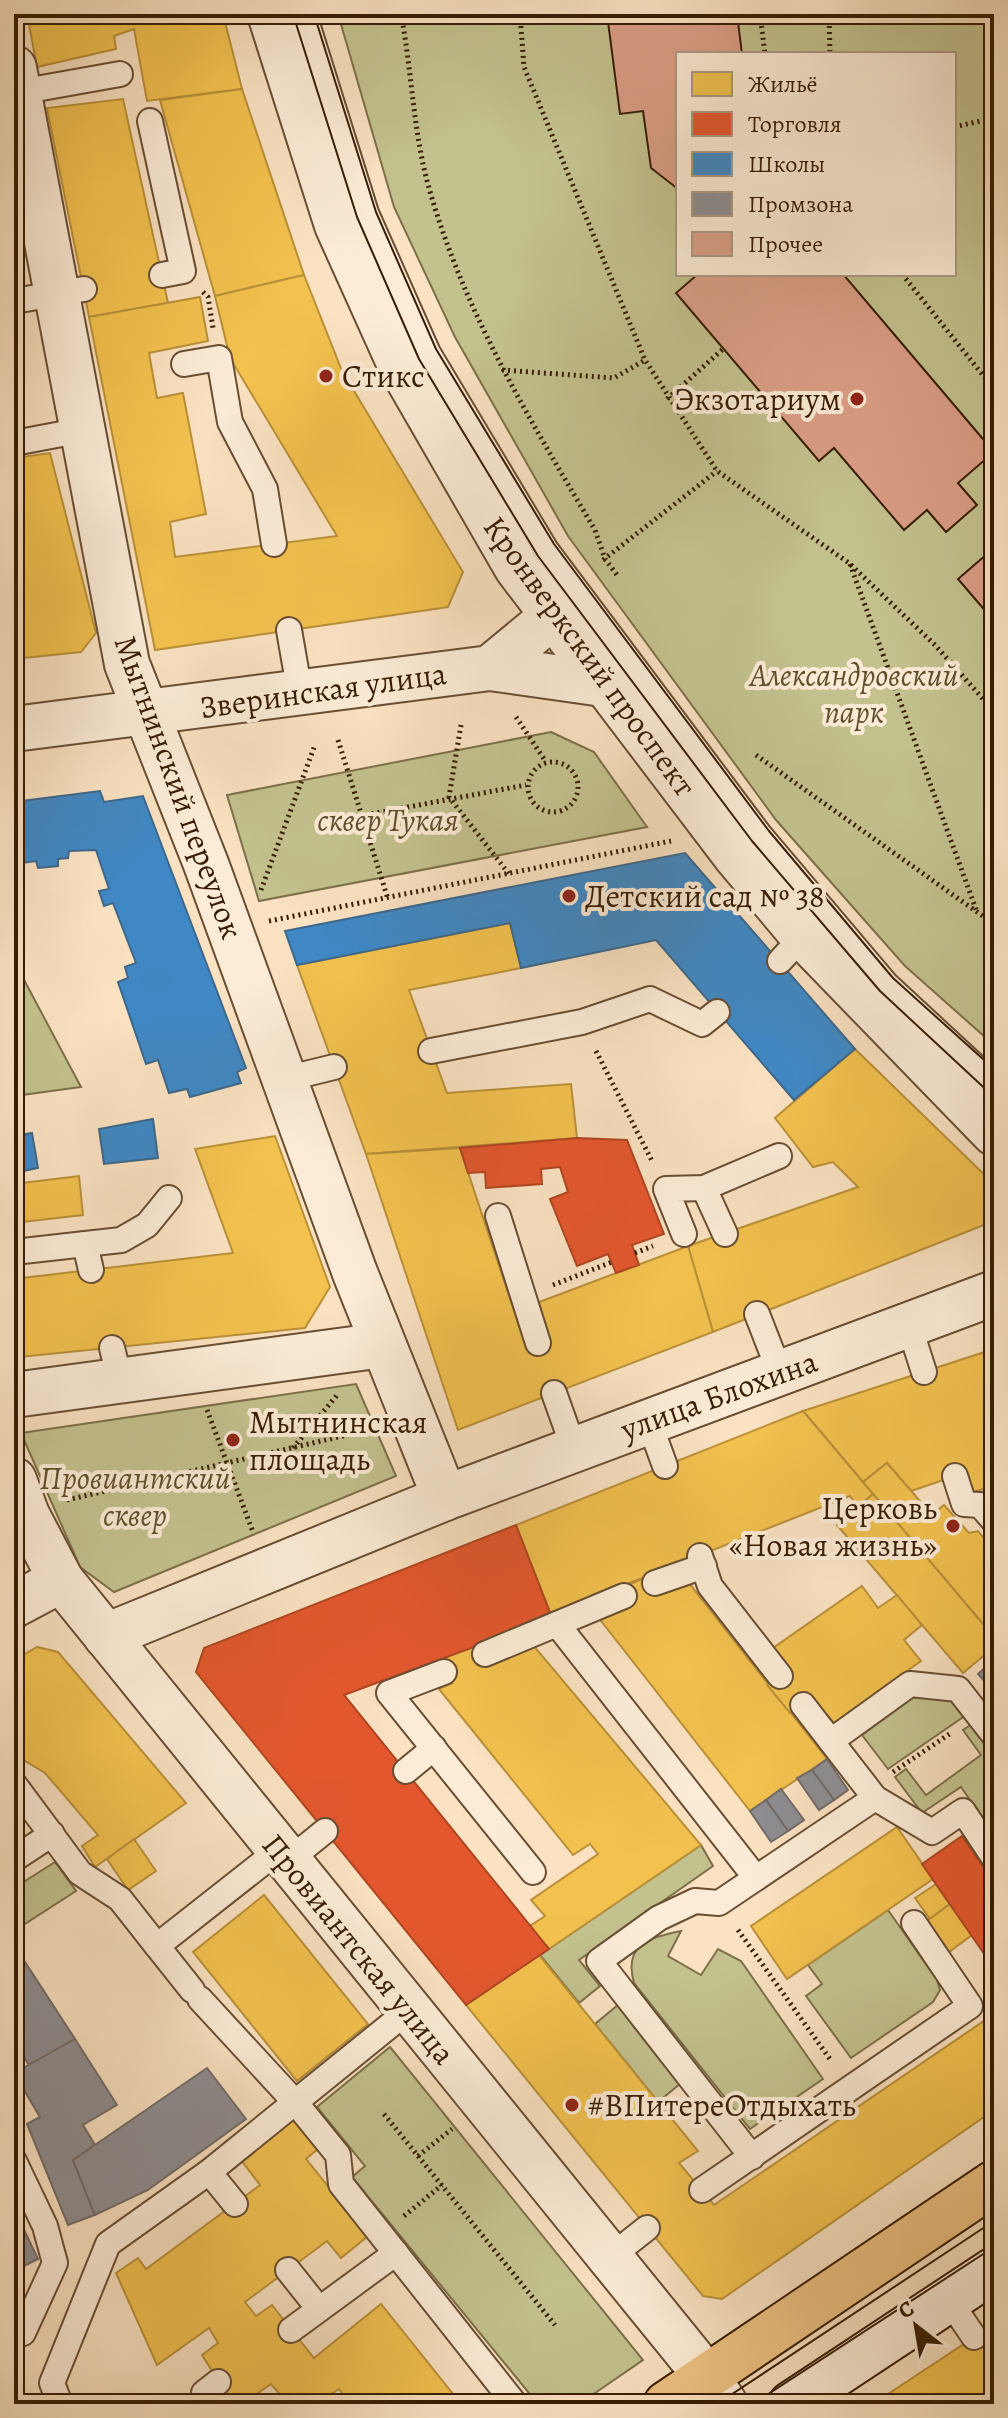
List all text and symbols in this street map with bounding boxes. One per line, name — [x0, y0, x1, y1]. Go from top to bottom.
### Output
legend — [676, 52, 956, 276]
text: Жильё — [748, 68, 817, 100]
text: Торговля — [748, 108, 842, 140]
text: Школы — [748, 148, 825, 180]
text: Промзона — [748, 188, 853, 220]
text: Прочее — [748, 228, 823, 260]
place label: Стикс — [342, 354, 425, 398]
marker: Стикс — [317, 367, 335, 385]
place label: Экзотариум — [674, 377, 841, 421]
marker: Экзотариум — [848, 390, 866, 408]
street label: Кронверкский проспект — [473, 507, 707, 805]
street label: Мытнинский переулок — [104, 629, 254, 945]
street label: Зверинская улица — [197, 651, 449, 729]
park label: Александровский парк — [748, 653, 958, 734]
park label: сквер Тукая — [317, 798, 459, 842]
place label: Детский сад № 38 — [585, 874, 825, 918]
marker: Детский сад № 38 — [560, 887, 578, 905]
street label: улица Блохина — [614, 1339, 824, 1451]
place label: Мытнинская площадь — [249, 1400, 427, 1481]
marker: Мытнинская площадь — [224, 1431, 242, 1449]
park label: Провиантский сквер — [39, 1456, 231, 1537]
place label: Церковь «Новая жизнь» — [729, 1486, 937, 1567]
marker: Церковь «Новая жизнь» — [944, 1517, 962, 1535]
street label: Провиантская улица — [252, 1824, 466, 2074]
place label: #ВПитереОтдыхать — [588, 2083, 856, 2127]
marker: #ВПитереОтдыхать — [563, 2096, 581, 2114]
north arrow — [876, 2286, 956, 2366]
text: С — [893, 2293, 920, 2326]

